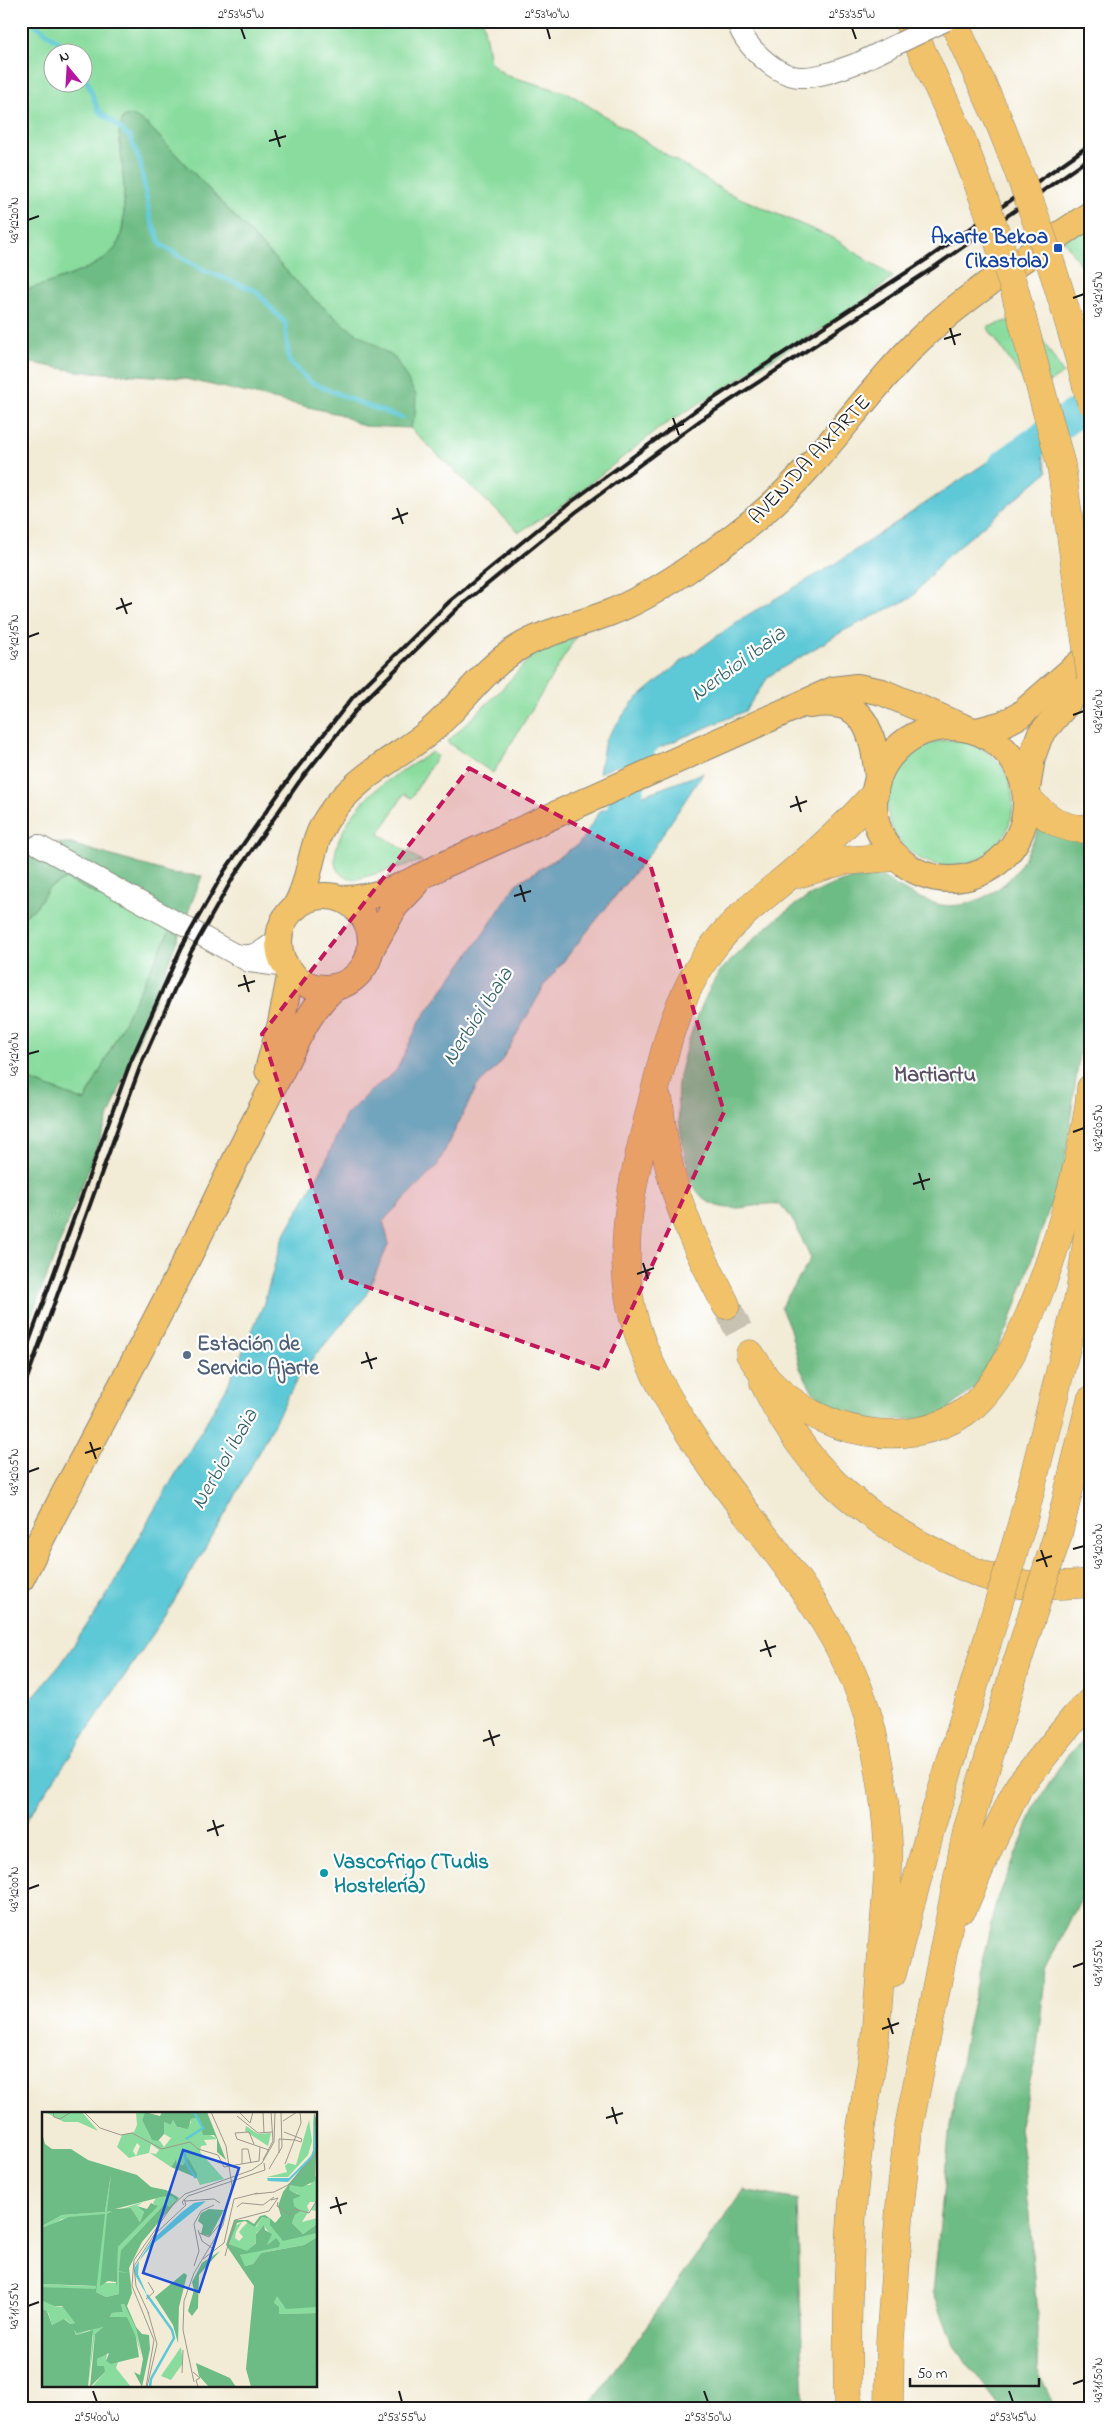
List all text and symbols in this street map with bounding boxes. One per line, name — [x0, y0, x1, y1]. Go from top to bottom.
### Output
text: 2°53'45"W — [218, 6, 264, 24]
text: 2°53'40"W — [525, 6, 569, 24]
text: 2°53'35"W — [829, 6, 875, 24]
north arrow — [42, 42, 92, 92]
text: N — [57, 46, 72, 69]
text: 43°12'20"N — [6, 197, 24, 243]
place label: Axarte Bekoa (ikastola) — [931, 223, 1049, 277]
marker: Axarte Bekoa (ikastola) — [1052, 242, 1064, 254]
text: 43°12'15"N — [1090, 271, 1108, 317]
street label: AVENIDA AIXARTE — [742, 389, 879, 532]
text: 43°12'15"N — [6, 614, 24, 660]
water label: Nerbioi ibaia — [684, 618, 794, 710]
text: 43°12'10"N — [1090, 689, 1108, 733]
water label: Nerbioi ibaia — [435, 960, 523, 1072]
text: 43°12'10"N — [6, 1032, 24, 1076]
district label: Martiartu — [894, 1060, 976, 1092]
text: 43°12'05"N — [1090, 1104, 1108, 1152]
place label: Estación de Servicio Ajarte — [197, 1330, 320, 1384]
marker: Estación de Servicio Ajarte — [181, 1349, 193, 1361]
water label: Nerbioi ibaia — [184, 1402, 268, 1516]
text: 43°12'05"N — [6, 1448, 24, 1496]
text: 43°12'00"N — [1090, 1523, 1108, 1569]
place label: Vascofrigo (Tudis Hostelería) — [333, 1848, 489, 1902]
text: 43°12'00"N — [6, 1866, 24, 1912]
marker: Vascofrigo (Tudis Hostelería) — [318, 1867, 330, 1879]
text: 43°11'55"N — [1090, 1940, 1108, 1986]
inset map — [42, 2112, 318, 2388]
text: 43°11'55"N — [6, 2283, 24, 2329]
scale bar — [910, 2355, 1038, 2387]
text: 43°11'50"N — [1090, 2358, 1108, 2402]
text: 50 m — [917, 2363, 948, 2385]
text: 2°54'00"W — [75, 2409, 119, 2427]
text: 2°53'55"W — [378, 2409, 426, 2427]
text: 2°53'50"W — [685, 2409, 731, 2427]
text: 2°53'45"W — [990, 2409, 1036, 2427]

